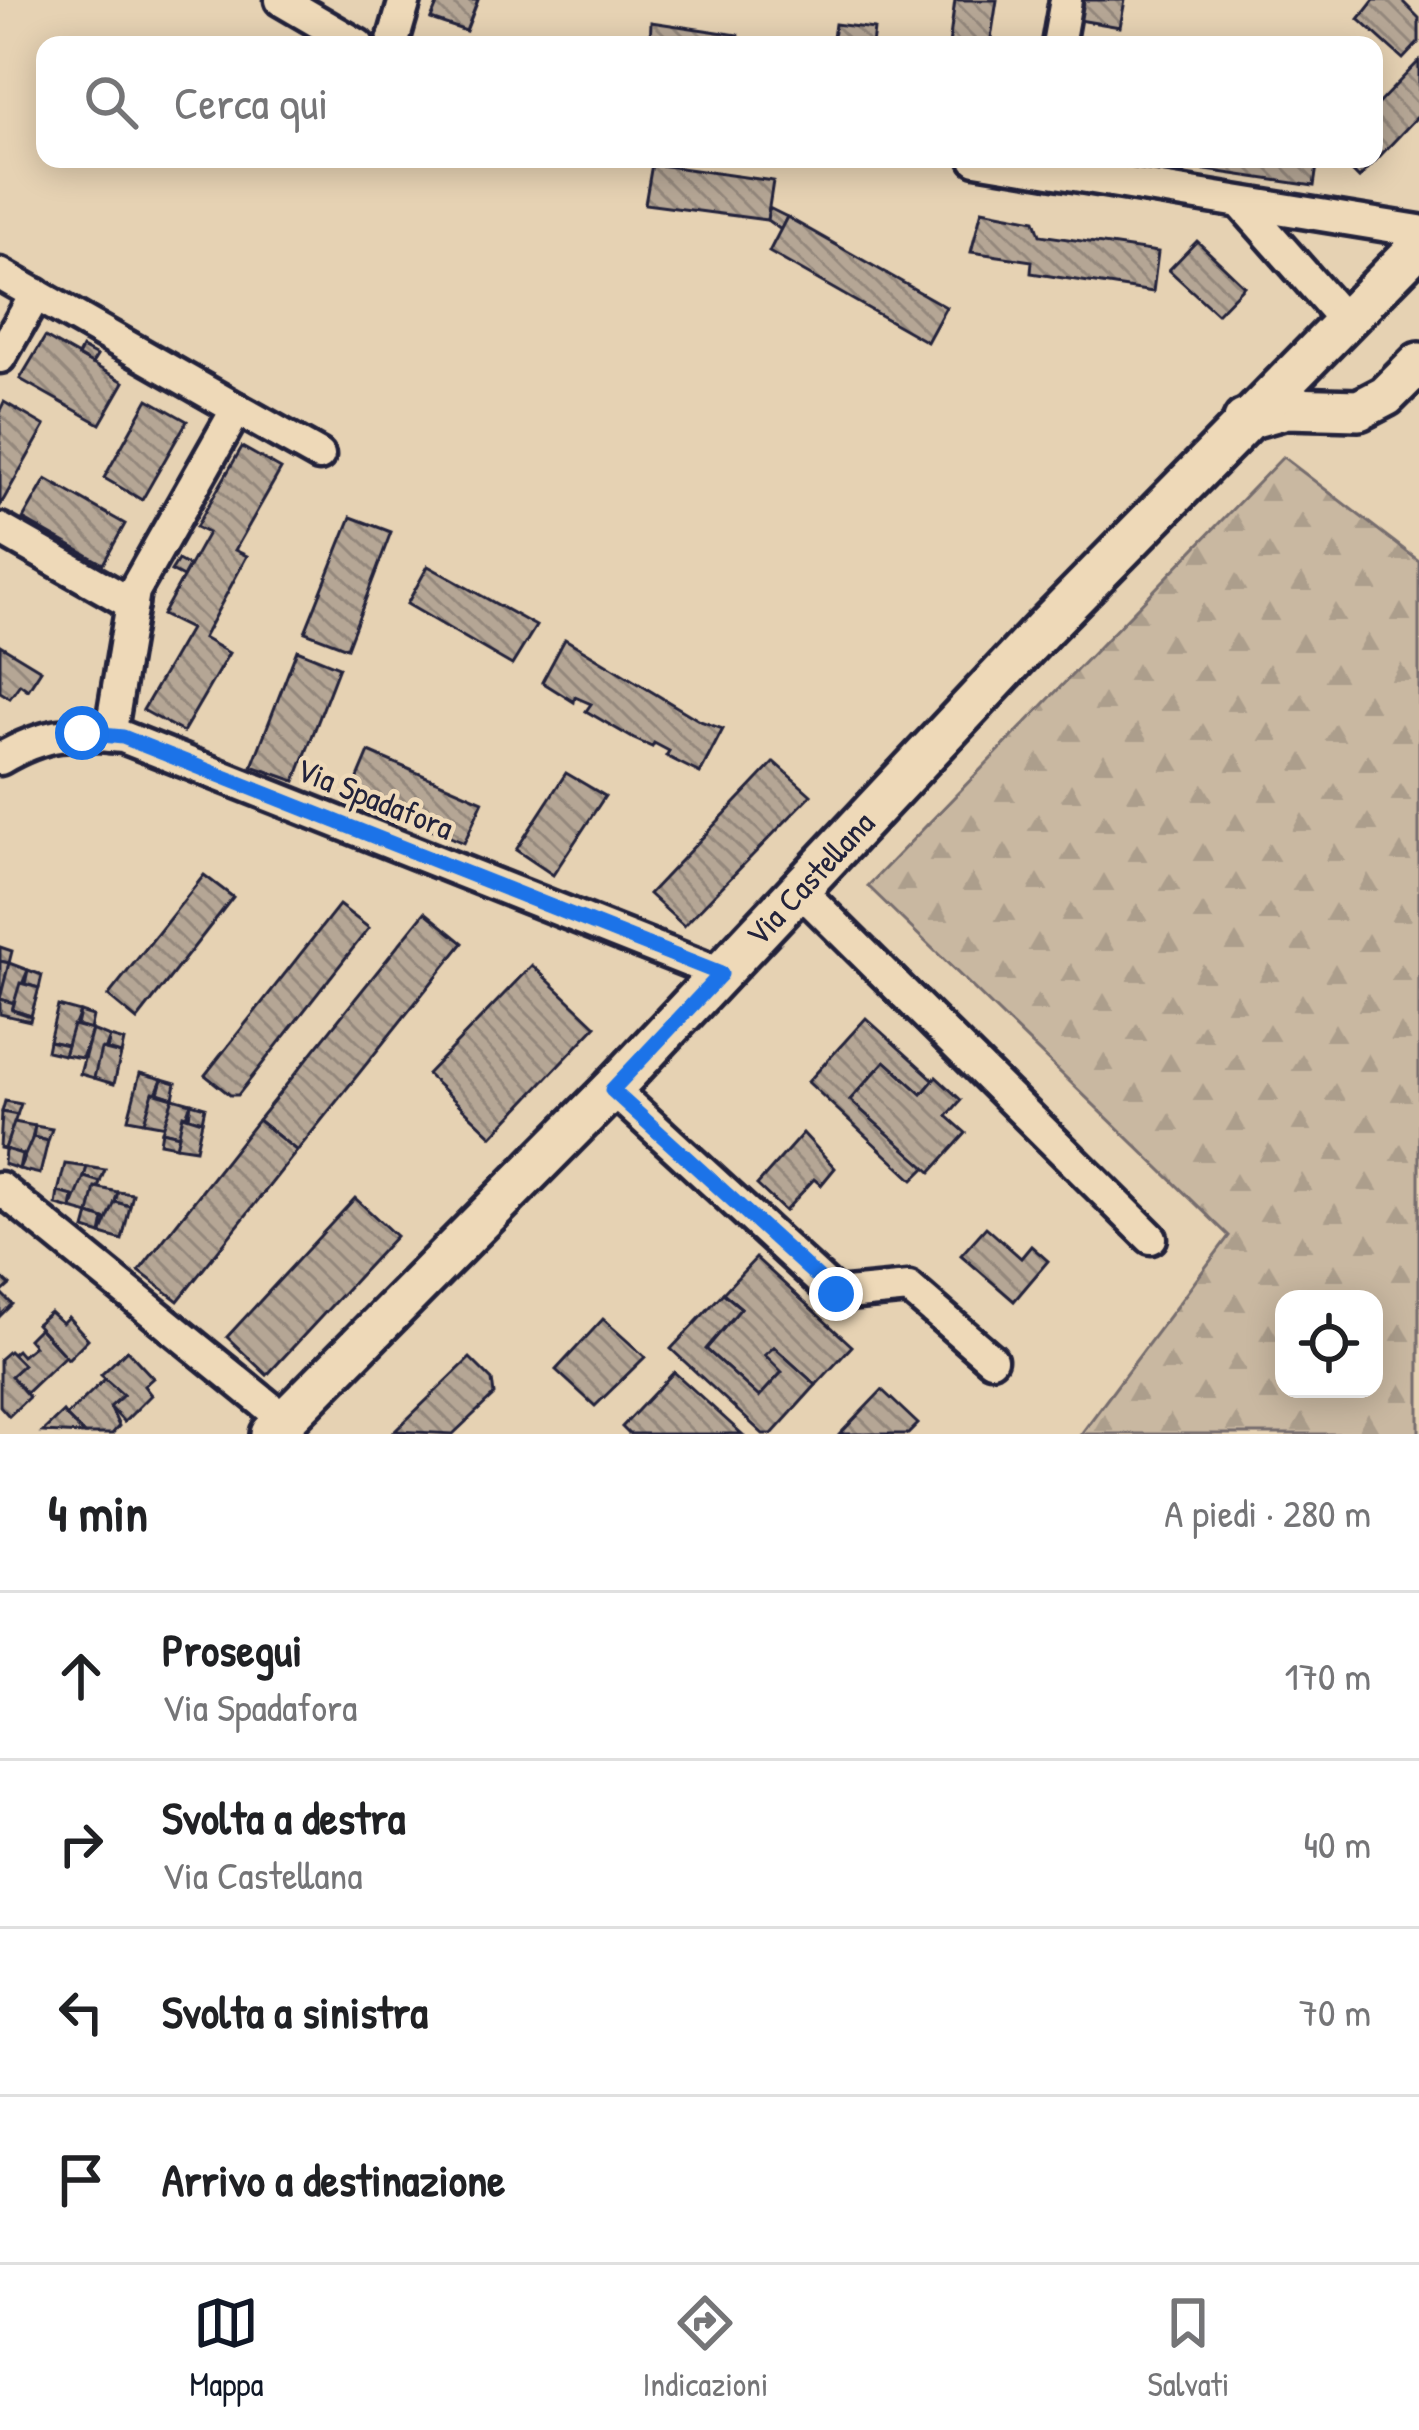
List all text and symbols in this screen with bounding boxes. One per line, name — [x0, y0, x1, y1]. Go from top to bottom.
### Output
search box — [36, 36, 1383, 168]
icon: search — [78, 69, 144, 135]
text: Cerca qui — [174, 72, 328, 133]
route start — [55, 706, 109, 760]
street label: Via Spadafora — [290, 747, 460, 850]
street label: Via Castellana — [735, 801, 884, 955]
route end — [809, 1267, 863, 1321]
map controls — [1275, 1290, 1383, 1398]
button: locate — [1275, 1290, 1383, 1398]
text: 4 min — [48, 1478, 148, 1547]
text: A piedi · 280 m — [1164, 1486, 1371, 1539]
text: Prosegui — [162, 1619, 302, 1680]
icon: ahead — [48, 1643, 114, 1709]
text: 170 m — [1285, 1649, 1371, 1702]
text: Via Spadafora — [162, 1680, 357, 1733]
text: Svolta a destra — [162, 1787, 405, 1848]
icon: right — [48, 1811, 114, 1877]
text: 40 m — [1303, 1817, 1371, 1870]
text: Via Castellana — [162, 1848, 363, 1901]
icon: left — [48, 1979, 114, 2045]
text: Svolta a sinistra — [162, 1981, 428, 2042]
text: 70 m — [1299, 1985, 1371, 2038]
icon: arrive — [48, 2147, 114, 2213]
text: Arrivo a destinazione — [162, 2149, 505, 2210]
tab: Mappa — [190, 2290, 263, 2406]
tab: Indicazioni — [643, 2290, 768, 2406]
tab: Salvati — [1148, 2290, 1229, 2406]

